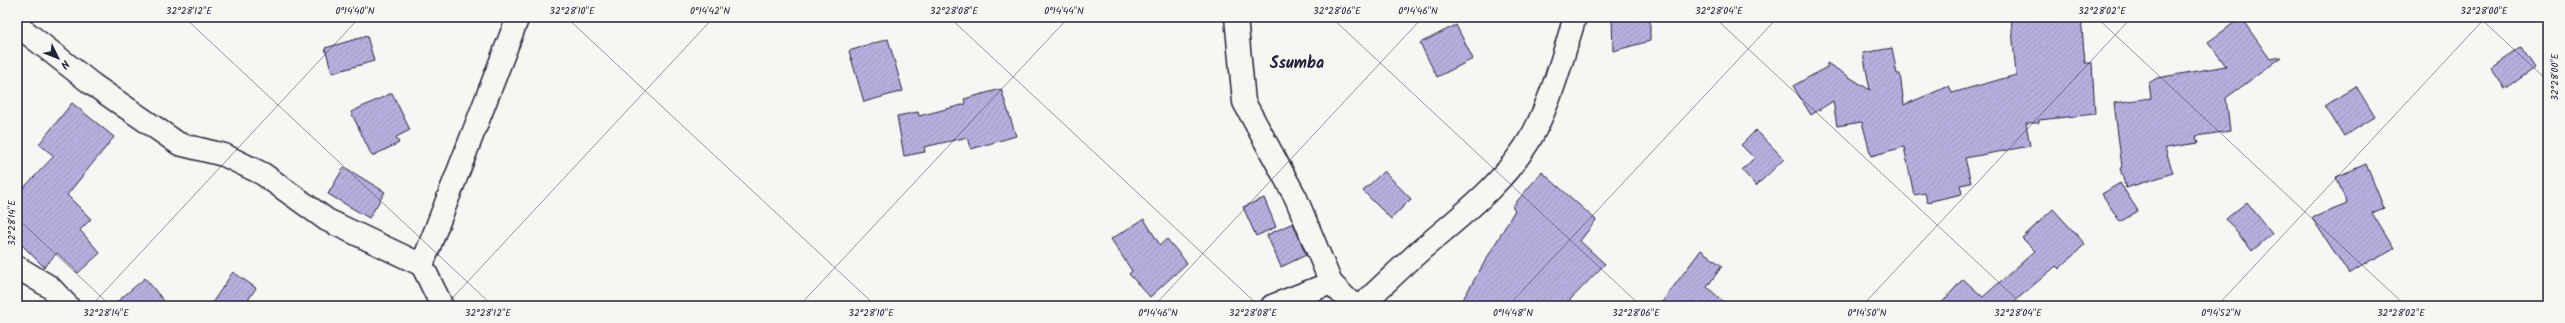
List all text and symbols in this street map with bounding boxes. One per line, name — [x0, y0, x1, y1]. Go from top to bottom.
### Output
text: 32°28'12"E — [166, 3, 213, 19]
text: 0°14'40"N — [335, 3, 375, 19]
text: 32°28'10"E — [549, 3, 596, 19]
text: 0°14'42"N — [690, 3, 730, 19]
text: 32°28'08"E — [930, 3, 979, 19]
text: 0°14'44"N — [1044, 3, 1084, 19]
text: 32°28'06"E — [1313, 3, 1362, 19]
text: 0°14'46"N — [1398, 3, 1438, 19]
text: 32°28'04"E — [1695, 3, 1744, 19]
text: 32°28'02"E — [2078, 3, 2127, 19]
text: 32°28'00"E — [2460, 3, 2509, 19]
north arrow — [38, 38, 78, 78]
district label: Ssumba — [1270, 51, 1324, 76]
text: 32°28'00"E — [2547, 52, 2563, 101]
text: N — [56, 55, 74, 73]
text: 32°28'14"E — [4, 199, 20, 246]
text: 32°28'14"E — [83, 305, 130, 321]
text: 32°28'12"E — [465, 305, 512, 321]
text: 32°28'10"E — [848, 305, 895, 321]
text: 0°14'46"N — [1138, 305, 1178, 321]
text: 32°28'08"E — [1229, 305, 1278, 321]
text: 0°14'48"N — [1493, 305, 1533, 321]
text: 32°28'06"E — [1612, 305, 1661, 321]
text: 0°14'50"N — [1848, 305, 1887, 321]
text: 32°28'04"E — [1994, 305, 2043, 321]
text: 0°14'52"N — [2201, 305, 2241, 321]
text: 32°28'02"E — [2377, 305, 2426, 321]

